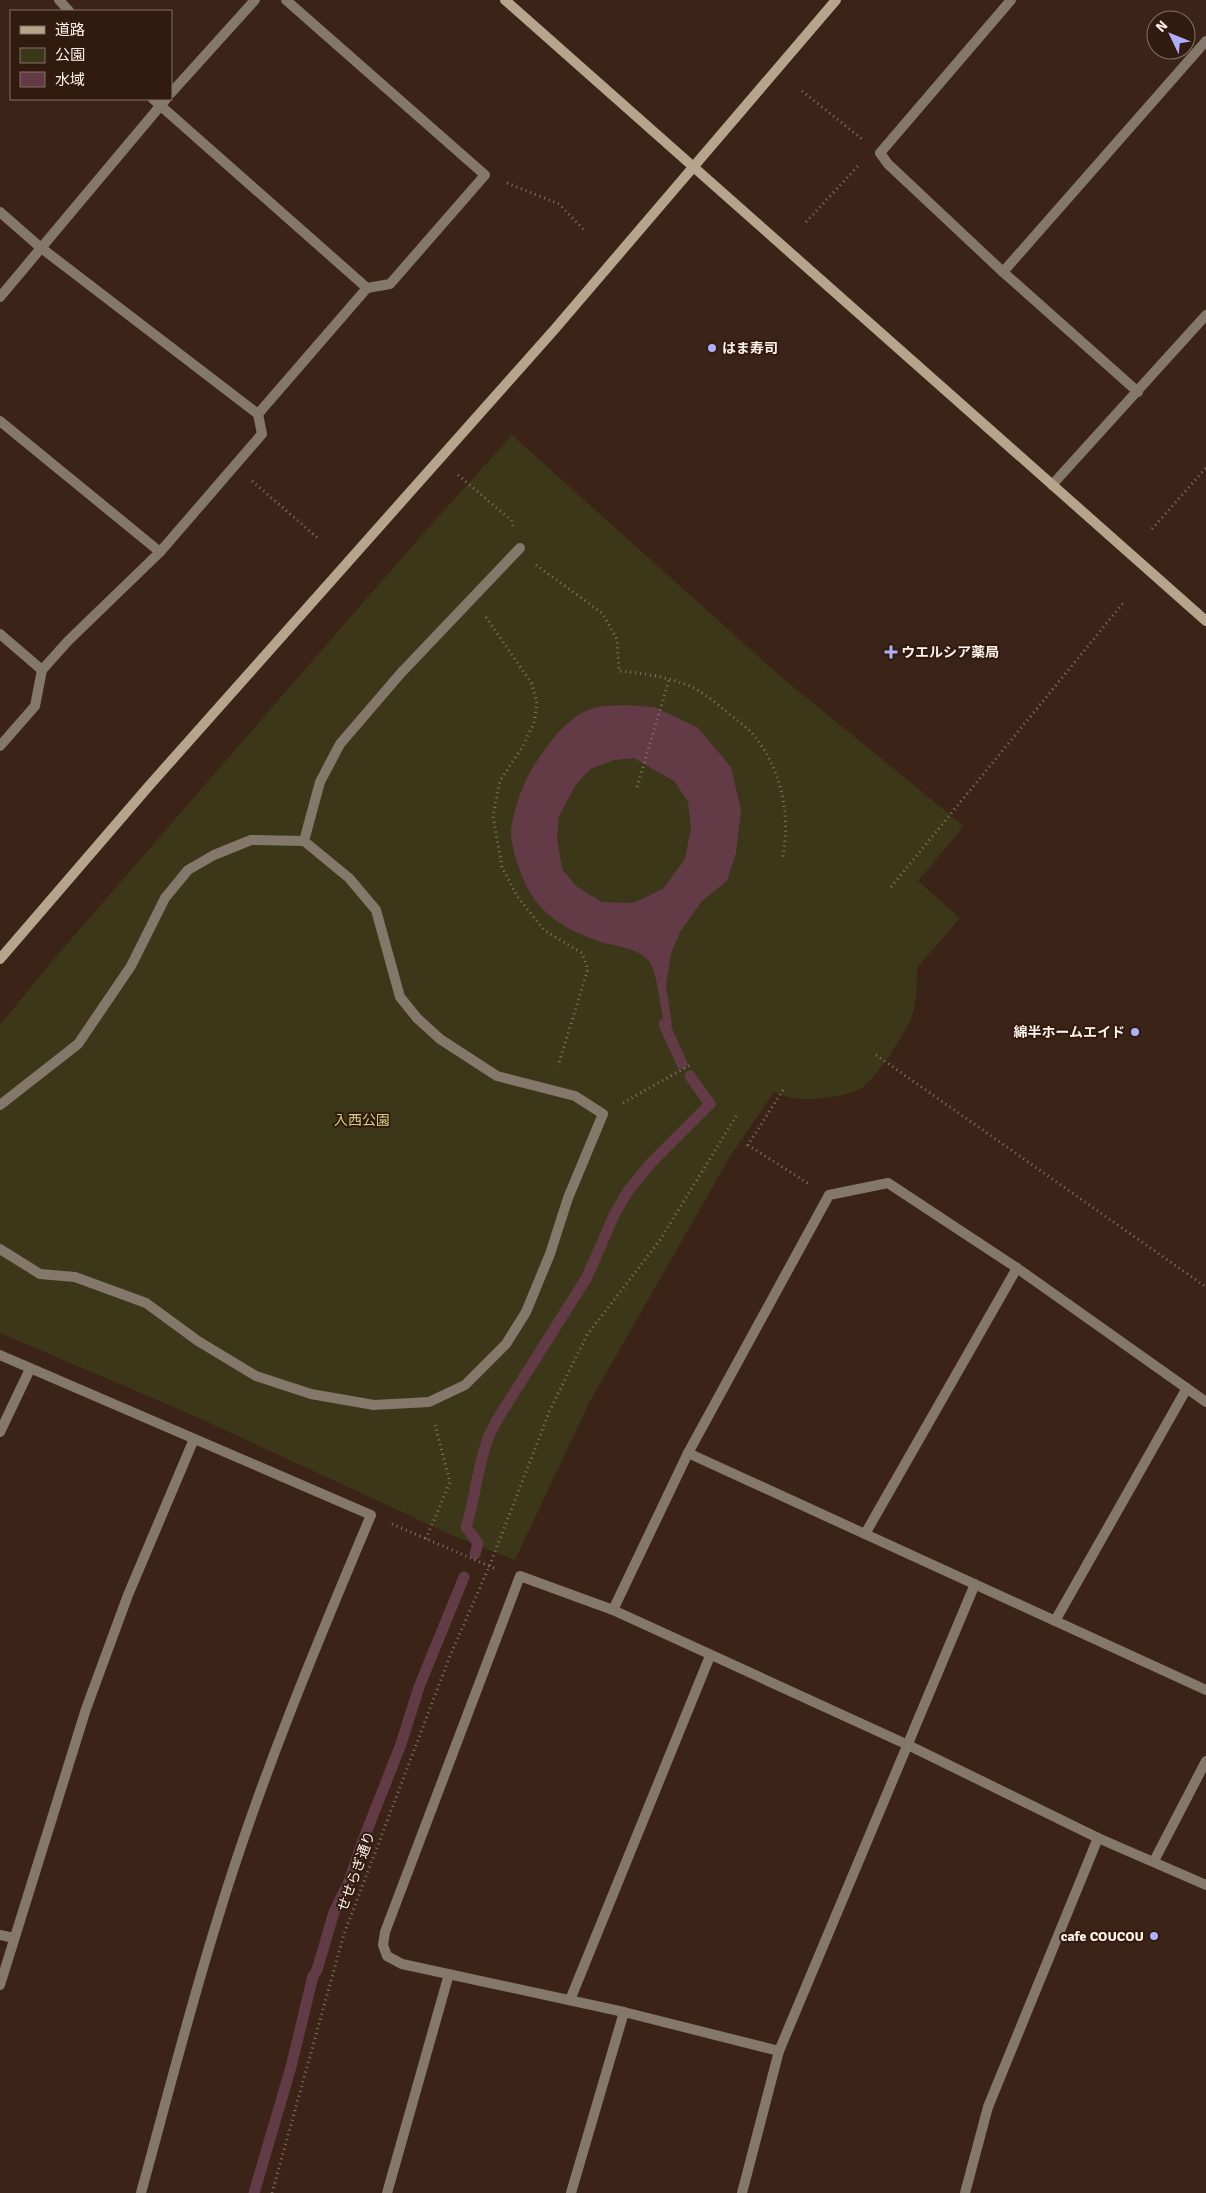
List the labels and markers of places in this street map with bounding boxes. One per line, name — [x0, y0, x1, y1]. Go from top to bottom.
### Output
place label: はま寿司 — [722, 340, 778, 357]
marker: はま寿司 — [706, 342, 718, 354]
place label: ウエルシア薬局 — [901, 644, 999, 661]
marker: ウエルシア薬局 — [885, 646, 897, 658]
place label: 綿半ホームエイド — [1013, 1024, 1125, 1041]
marker: 綿半ホームエイド — [1129, 1026, 1141, 1038]
place label: cafe COUCOU — [1061, 1928, 1144, 1945]
marker: cafe COUCOU — [1148, 1930, 1160, 1942]

